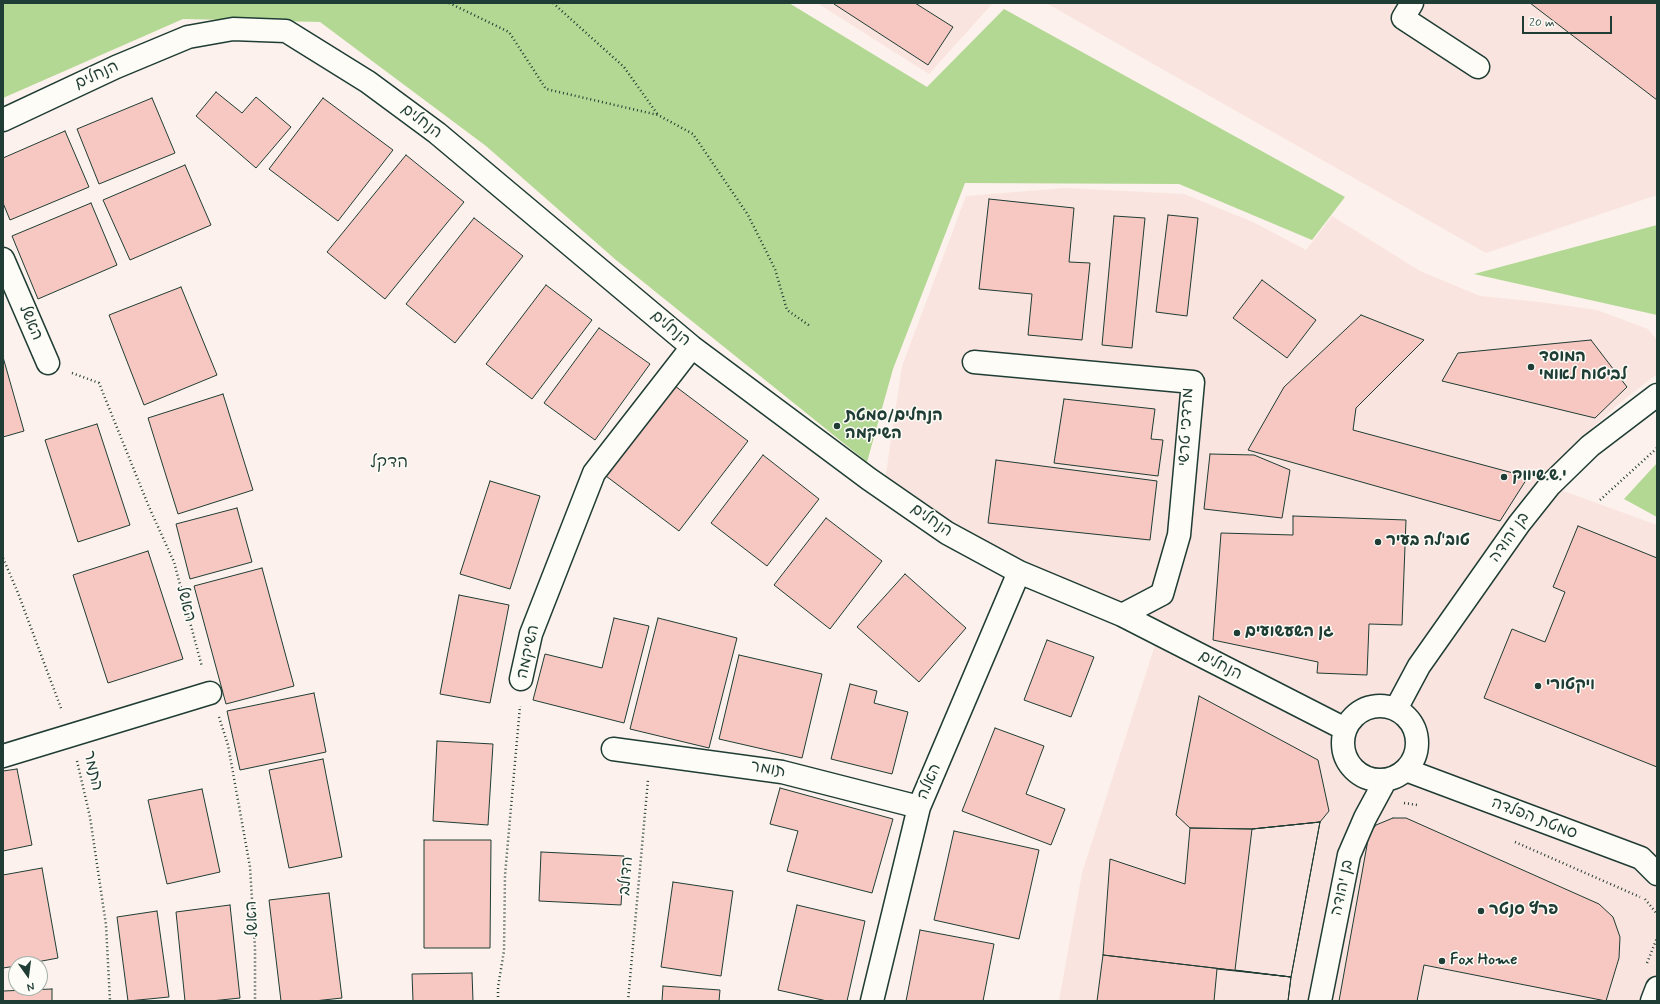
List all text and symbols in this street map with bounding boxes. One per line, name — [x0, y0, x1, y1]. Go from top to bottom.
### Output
scale bar — [1524, 8, 1614, 34]
text: 20 m — [1529, 15, 1555, 31]
street label: הנחלים — [72, 58, 122, 94]
street label: הנחלים — [397, 100, 445, 144]
street label: האשל — [14, 302, 46, 344]
street label: הנחלים — [646, 307, 694, 351]
place label: המוסד לביטוח לאומי — [1539, 348, 1627, 386]
marker: המוסד לביטוח לאומי — [1526, 362, 1536, 372]
street label: מרדכי טרשי — [1175, 387, 1199, 467]
place label: הנחלים/סמטת השיקמה — [845, 407, 943, 445]
marker: הנחלים/סמטת השיקמה — [832, 421, 842, 431]
district label: הדקל — [370, 453, 408, 473]
place label: י.ש.שיווק — [1512, 467, 1566, 487]
marker: י.ש.שיווק — [1499, 472, 1509, 482]
street label: הנחלים — [906, 500, 956, 542]
street label: בן יהודה — [1486, 509, 1534, 567]
place label: טוב'לה בעיר — [1386, 532, 1470, 552]
marker: טוב'לה בעיר — [1373, 537, 1383, 547]
street label: האשל — [171, 584, 199, 624]
street label: השיקמה — [513, 623, 545, 681]
place label: גן השעשועים — [1245, 623, 1334, 643]
marker: גן השעשועים — [1232, 628, 1242, 638]
street label: הנחלים — [1195, 647, 1245, 685]
place label: ויקטורי — [1546, 676, 1595, 696]
marker: ויקטורי — [1533, 681, 1543, 691]
street label: התמר — [78, 749, 106, 793]
street label: תומר — [749, 757, 787, 783]
street label: האלה — [914, 761, 946, 803]
street label: סמטת הפלדה — [1488, 794, 1580, 844]
street label: הדולב — [616, 856, 638, 896]
street label: בן יהודה — [1328, 858, 1358, 918]
street label: האשל — [242, 900, 264, 938]
place label: פרץ סנטר — [1489, 901, 1558, 921]
marker: פרץ סנטר — [1476, 906, 1486, 916]
place label: Fox Home — [1450, 951, 1518, 971]
north arrow — [8, 956, 48, 996]
marker: Fox Home — [1437, 956, 1447, 966]
text: N — [25, 979, 36, 994]

